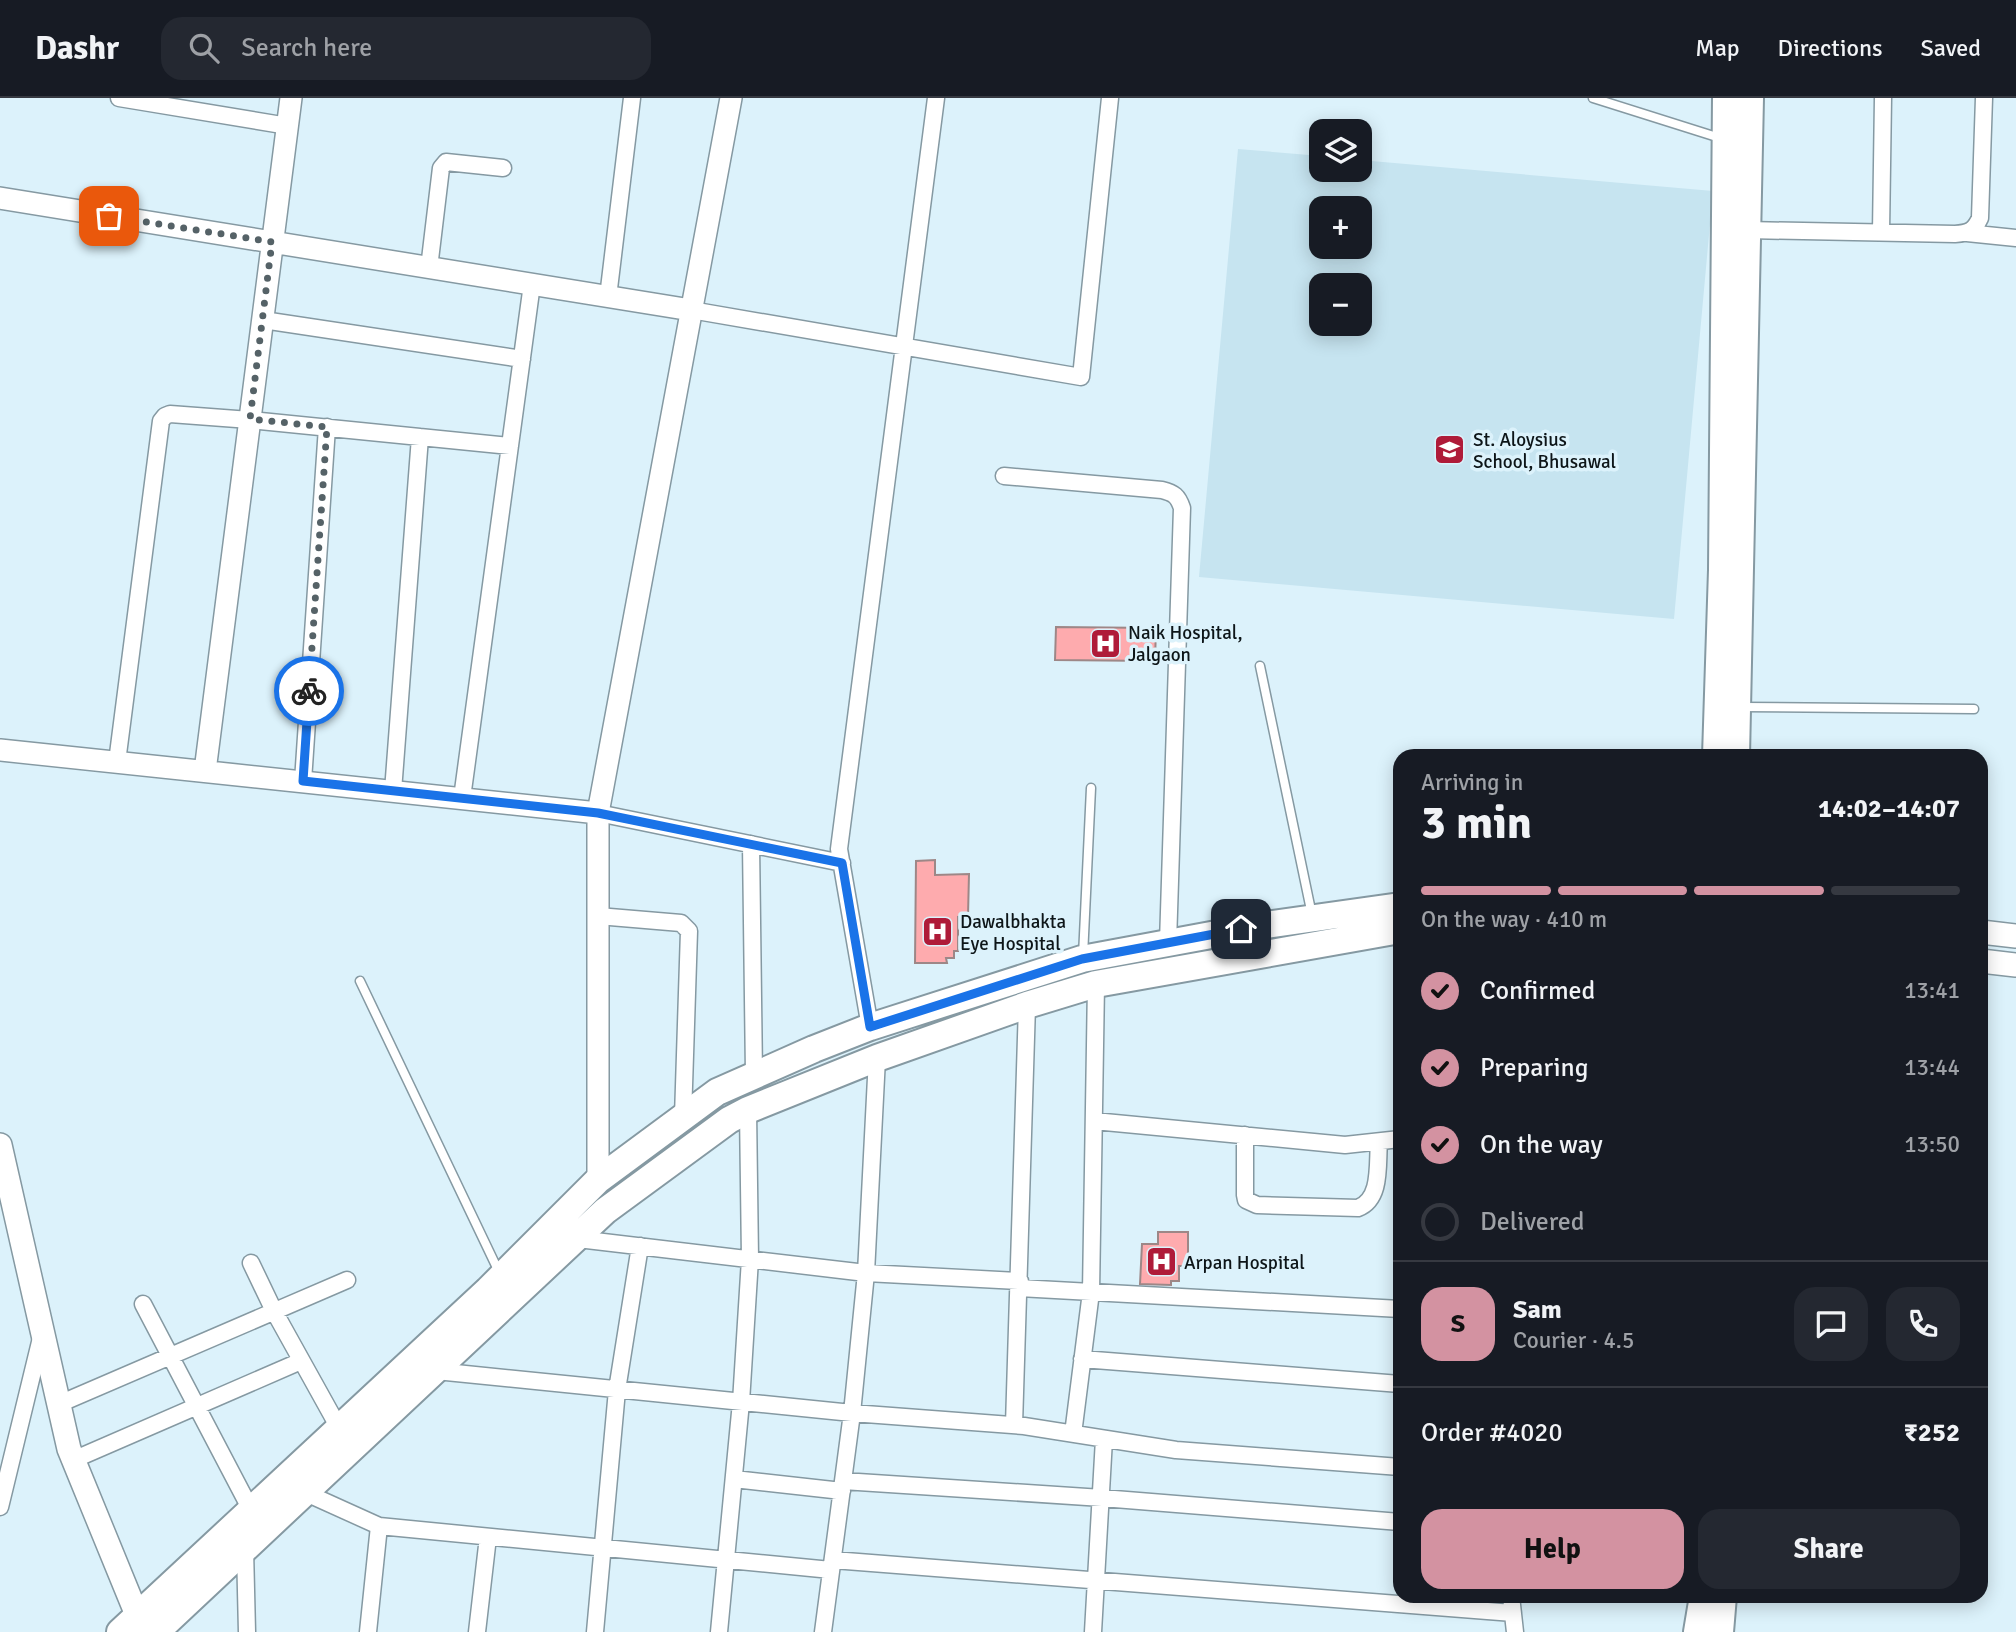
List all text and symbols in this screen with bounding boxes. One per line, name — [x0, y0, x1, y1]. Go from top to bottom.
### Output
search box — [161, 17, 651, 80]
text: Dashr — [35, 28, 119, 69]
icon: search — [185, 29, 223, 67]
text: Search here — [241, 32, 372, 64]
text: Map — [1695, 33, 1740, 63]
text: Directions — [1778, 33, 1883, 63]
text: Saved — [1921, 33, 1981, 63]
map controls — [1309, 119, 1372, 336]
button: layers — [1309, 119, 1372, 182]
pin — [79, 186, 139, 246]
button: + — [1309, 196, 1372, 259]
icon: bag — [90, 197, 128, 235]
button: − — [1309, 273, 1372, 336]
place label: St. Aloysius School, Bhusawal — [1473, 428, 1616, 474]
school or university icon: St. Aloysius School, Bhusawal — [1433, 433, 1467, 467]
place label: Naik Hospital, Jalgaon — [1128, 621, 1243, 667]
hospital icon: Naik Hospital, Jalgaon — [1088, 626, 1122, 660]
courier — [274, 656, 344, 726]
icon: bike — [290, 672, 328, 710]
text: Arriving in — [1421, 768, 1523, 797]
text: 14:02–14:07 — [1818, 793, 1960, 825]
text: 3 min — [1421, 795, 1532, 851]
pin — [1211, 899, 1271, 959]
text: On the way · 410 m — [1421, 905, 1607, 934]
place label: Dawalbhakta Eye Hospital — [960, 910, 1066, 956]
icon: home — [1222, 910, 1260, 948]
hospital icon: Dawalbhakta Eye Hospital — [920, 915, 954, 949]
icon: check — [1421, 972, 1459, 1010]
text: Confirmed — [1480, 975, 1595, 1007]
text: 13:41 — [1904, 976, 1960, 1005]
icon: check — [1421, 1049, 1459, 1087]
text: Preparing — [1480, 1052, 1588, 1084]
text: 13:44 — [1904, 1053, 1960, 1082]
icon: check — [1421, 1126, 1459, 1164]
text: On the way — [1480, 1129, 1603, 1161]
text: 13:50 — [1904, 1130, 1960, 1159]
text: Delivered — [1480, 1206, 1585, 1238]
hospital icon: Arpan Hospital — [1144, 1245, 1178, 1279]
place label: Arpan Hospital — [1184, 1251, 1305, 1275]
button: chat — [1794, 1287, 1868, 1361]
button: phone — [1886, 1287, 1960, 1361]
text: Sam — [1513, 1294, 1562, 1326]
text: S — [1451, 1308, 1465, 1340]
text: Courier · 4.5 — [1513, 1326, 1634, 1355]
text: Order #4020 — [1421, 1417, 1562, 1449]
text: ₹252 — [1904, 1417, 1960, 1449]
button: Help — [1421, 1509, 1684, 1589]
button: Share — [1698, 1509, 1960, 1589]

